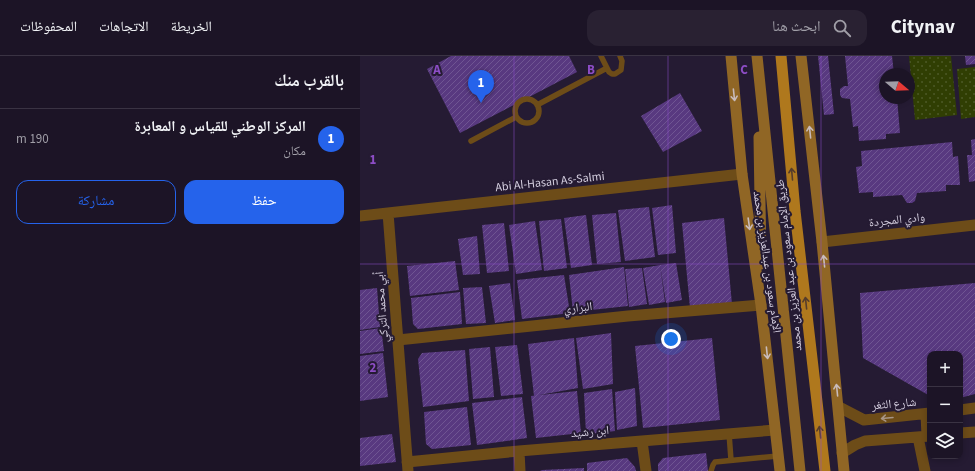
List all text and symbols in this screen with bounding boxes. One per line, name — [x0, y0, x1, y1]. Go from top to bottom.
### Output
search box — [587, 10, 867, 46]
text: Citynav — [891, 14, 955, 41]
text: ابحث هنا — [772, 16, 821, 37]
text: المحفوظات — [20, 17, 77, 37]
text: الاتجاهات — [99, 17, 149, 37]
text: الخريطة — [171, 17, 212, 37]
icon: search — [831, 17, 853, 39]
text: A — [432, 61, 441, 79]
text: B — [587, 61, 595, 79]
text: C — [740, 61, 748, 79]
north arrow — [879, 68, 915, 104]
text: بالقرب منك — [274, 69, 344, 93]
pin: 1 — [468, 70, 494, 103]
one-way arrow — [731, 88, 738, 101]
text: المركز الوطني للقياس و المعابرة — [134, 116, 306, 137]
one-way arrow — [806, 126, 814, 139]
text: 190 m — [16, 130, 49, 148]
text: 1 — [328, 130, 334, 148]
text: مكان — [283, 142, 306, 160]
text: 1 — [370, 151, 377, 169]
street label: Abi Al-Hasan As-Salmi — [495, 168, 605, 196]
one-way arrow — [788, 168, 795, 181]
street label: طريق الإمام سعود بن عبد العزيز بن محمد — [772, 178, 806, 352]
button: مشاركة — [16, 180, 176, 224]
button: حفظ — [184, 180, 344, 224]
street label: الإمام سعود بن عبدالعزيز بن محمد — [749, 190, 785, 334]
street label: وادي المجردة — [868, 209, 926, 232]
one-way arrow — [745, 217, 753, 230]
one-way arrow — [821, 255, 828, 268]
street label: أبي محمد التركي — [371, 271, 394, 343]
one-way arrow — [802, 297, 810, 310]
street label: البراري — [563, 298, 593, 319]
your location — [661, 329, 681, 349]
one-way arrow — [763, 346, 770, 359]
map controls — [927, 351, 963, 459]
button: + — [927, 351, 963, 387]
text: 2 — [370, 359, 377, 377]
one-way arrow — [834, 384, 841, 397]
button: − — [927, 387, 963, 423]
street label: شارع الثغر — [870, 394, 917, 415]
one-way arrow — [881, 415, 894, 422]
street label: ابن رشيد — [570, 422, 610, 442]
button: layers — [927, 423, 963, 459]
one-way arrow — [817, 426, 824, 439]

